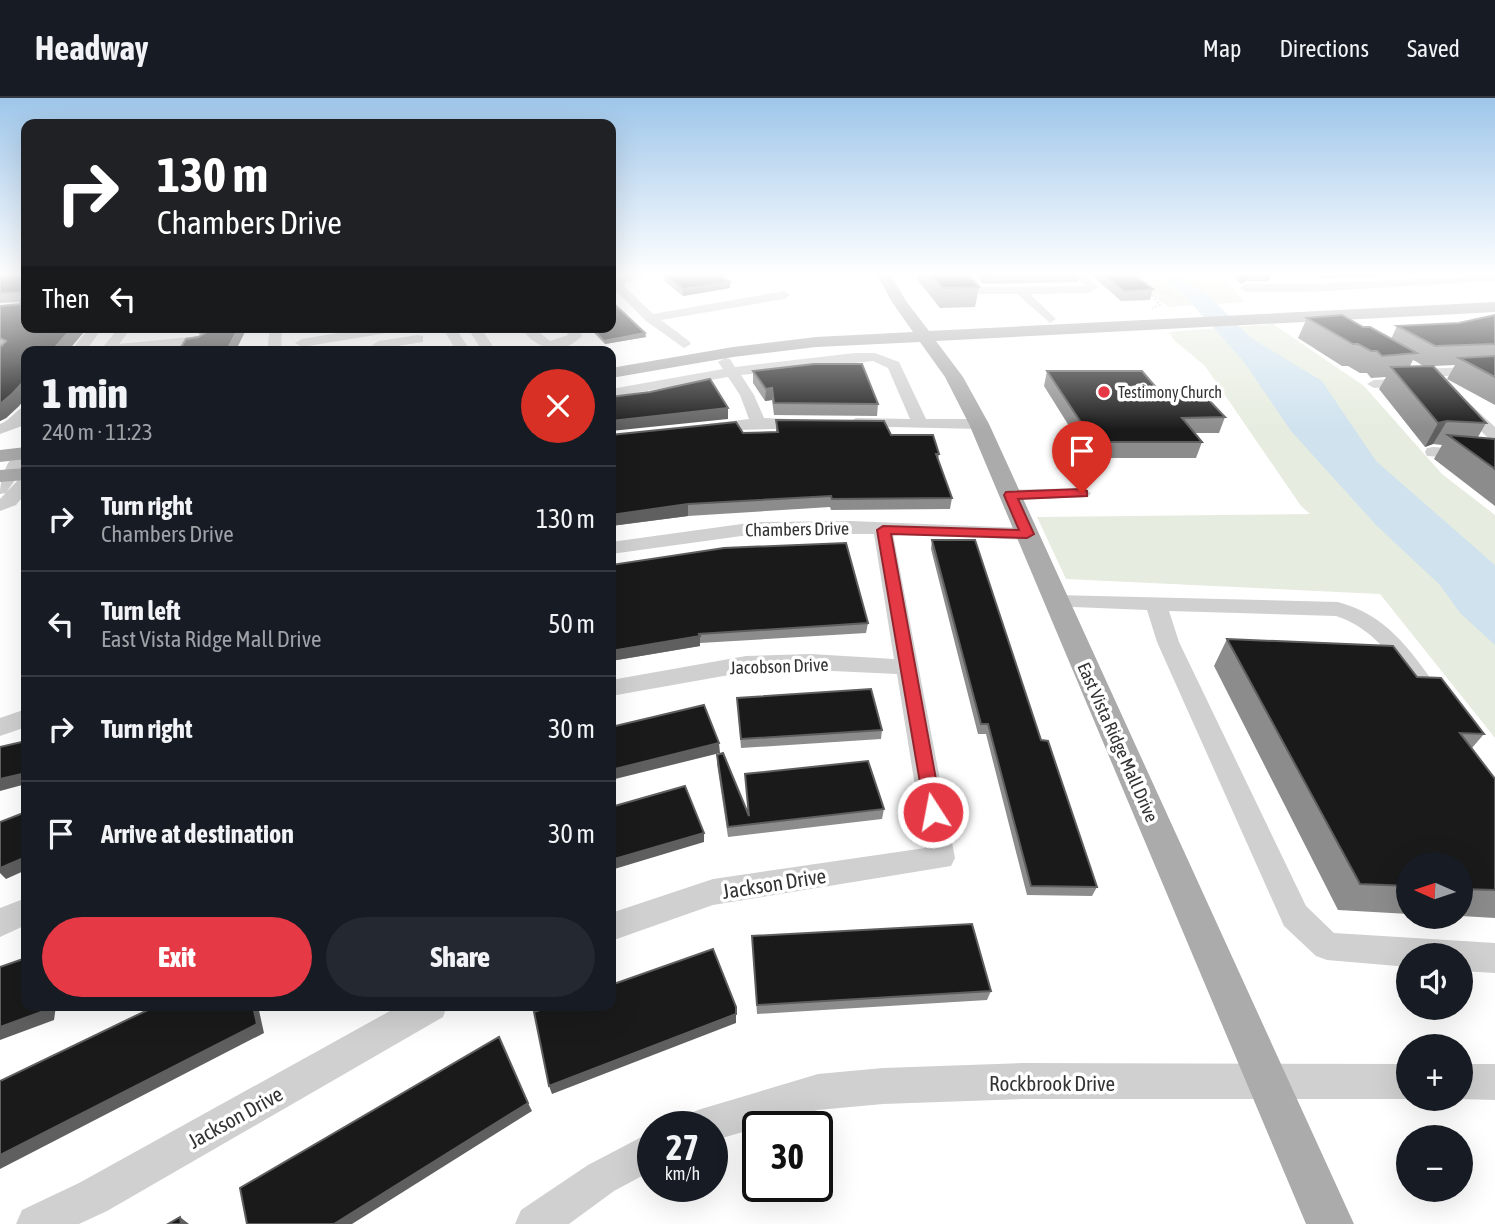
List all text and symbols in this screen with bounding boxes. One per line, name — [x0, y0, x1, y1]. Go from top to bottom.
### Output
text: Headway — [35, 29, 148, 67]
text: Map — [1203, 35, 1241, 62]
text: Directions — [1279, 35, 1369, 62]
text: Saved — [1407, 35, 1460, 62]
text: 130 m — [157, 146, 268, 202]
icon: right — [42, 147, 133, 238]
text: Chambers Drive — [157, 204, 342, 241]
icon: left — [104, 280, 142, 318]
text: Then — [42, 284, 90, 314]
text: 1 min — [42, 369, 128, 417]
button: close — [521, 369, 595, 443]
place label: Testimony Church — [1118, 383, 1222, 402]
marker: Testimony Church — [1096, 384, 1112, 400]
text: 240 m · 11:23 — [42, 419, 153, 445]
pin — [1052, 421, 1112, 493]
icon: arrive — [1063, 432, 1101, 470]
text: Turn right — [101, 491, 192, 521]
icon: right — [42, 500, 80, 538]
text: 130 m — [536, 504, 595, 534]
street label: Chambers Drive — [745, 518, 849, 540]
text: Chambers Drive — [101, 521, 234, 547]
text: Turn left — [101, 596, 181, 626]
icon: left — [42, 605, 80, 643]
text: 50 m — [548, 609, 595, 639]
text: East Vista Ridge Mall Drive — [101, 626, 321, 652]
street label: Jacobson Drive — [729, 654, 829, 678]
street label: East Vista Ridge Mall Drive — [1073, 659, 1163, 825]
icon: right — [42, 710, 80, 748]
text: Turn right — [101, 714, 192, 744]
text: 30 m — [548, 714, 595, 744]
position arrow — [896, 775, 970, 849]
icon: arrive — [42, 815, 80, 853]
text: Arrive at destination — [101, 819, 294, 849]
text: 30 m — [548, 819, 595, 849]
north arrow — [1396, 852, 1474, 929]
map controls — [1396, 852, 1473, 1202]
street label: Jackson Drive — [720, 863, 828, 903]
button: Exit — [42, 917, 312, 997]
button: Share — [326, 917, 595, 997]
button: sound — [1396, 943, 1473, 1020]
button: + — [1396, 1034, 1473, 1111]
street label: Rockbrook Drive — [989, 1071, 1115, 1095]
street label: Jackson Drive — [183, 1081, 287, 1153]
speed limit sign: 30 — [742, 1111, 833, 1202]
button: − — [1396, 1125, 1473, 1202]
text: 27 — [666, 1127, 699, 1167]
text: km/h — [665, 1163, 700, 1184]

